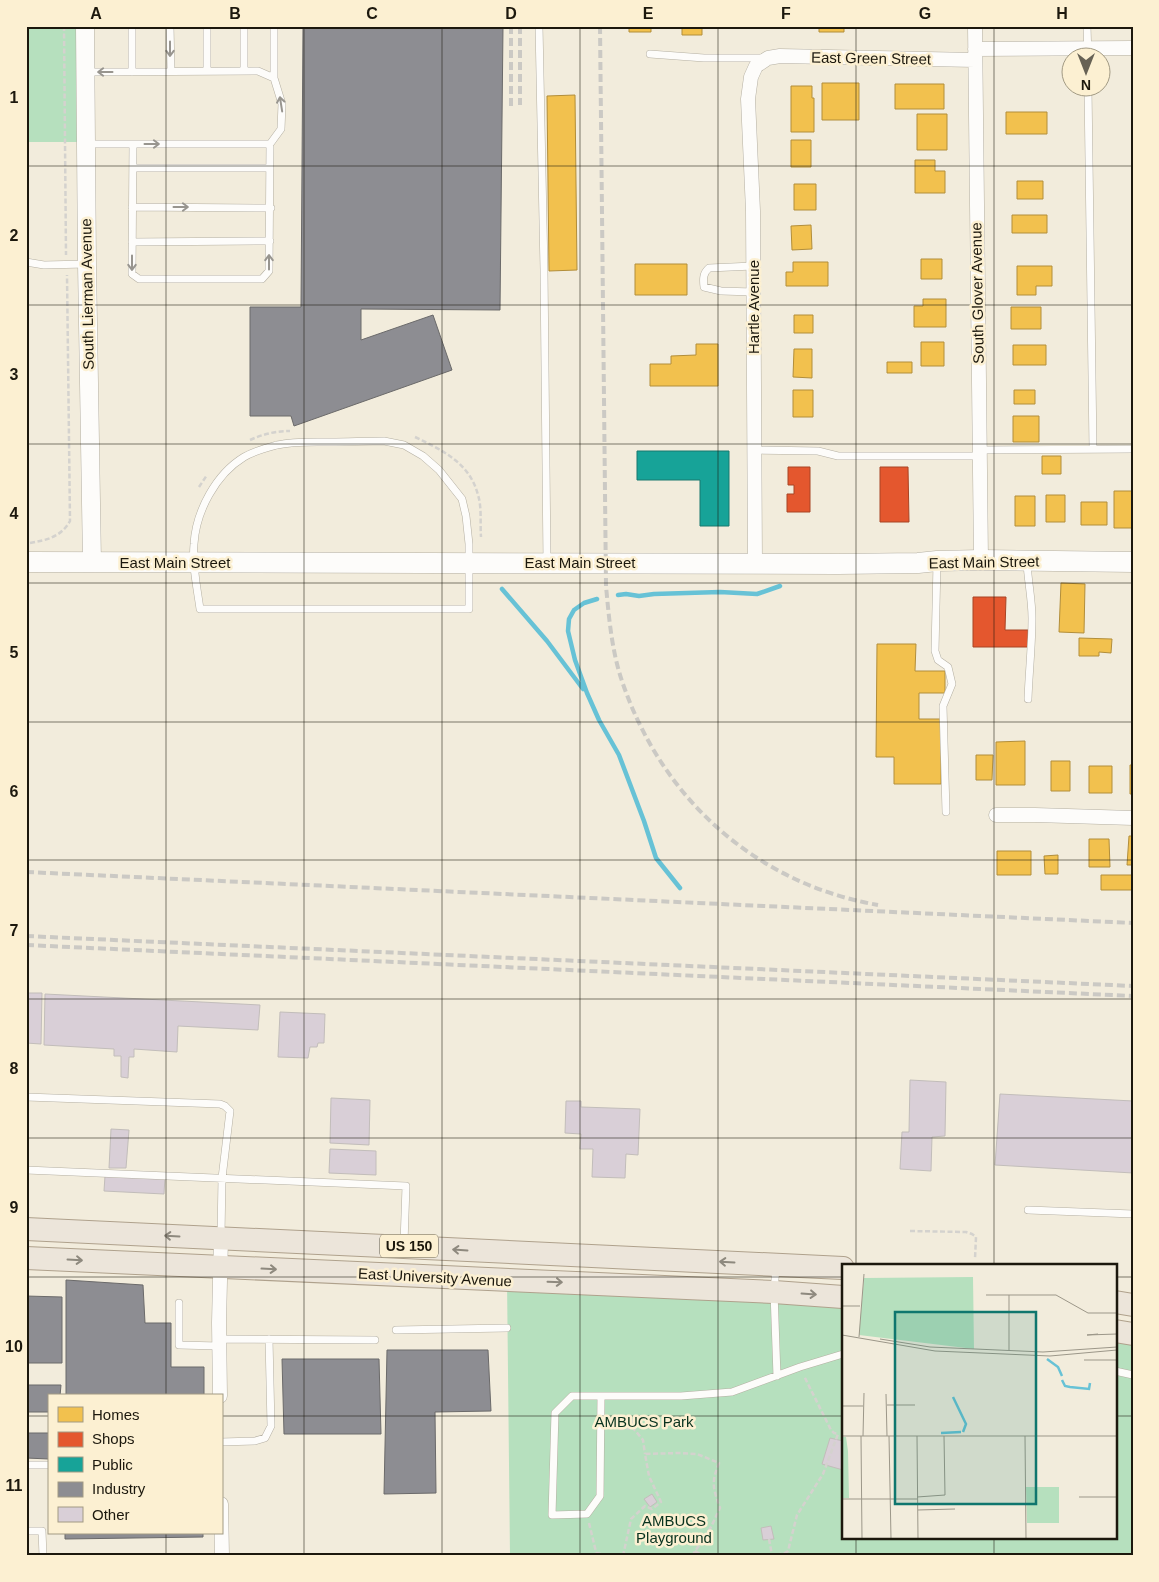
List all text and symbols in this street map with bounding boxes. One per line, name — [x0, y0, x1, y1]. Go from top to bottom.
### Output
text: A — [90, 5, 102, 22]
text: B — [229, 5, 241, 22]
text: C — [366, 5, 378, 22]
text: D — [505, 5, 517, 22]
text: E — [643, 5, 654, 22]
text: F — [781, 5, 791, 22]
text: G — [919, 5, 931, 22]
text: H — [1056, 5, 1068, 22]
one-way arrow — [165, 40, 175, 57]
street label: East Green Street — [811, 48, 932, 68]
north arrow — [1062, 48, 1112, 98]
one-way arrow — [97, 67, 113, 77]
text: N — [1081, 77, 1091, 93]
text: 1 — [10, 89, 19, 106]
one-way arrow — [276, 96, 286, 112]
one-way arrow — [143, 139, 159, 149]
one-way arrow — [172, 202, 189, 212]
street label: South Lierman Avenue — [77, 218, 97, 370]
street label: South Glover Avenue — [967, 222, 987, 364]
text: 2 — [10, 227, 19, 244]
one-way arrow — [127, 254, 137, 271]
one-way arrow — [264, 254, 274, 270]
street label: Hartle Avenue — [745, 260, 762, 354]
text: 3 — [10, 366, 19, 383]
text: 4 — [10, 505, 19, 522]
street label: East Main Street — [928, 553, 1040, 571]
street label: East Main Street — [120, 554, 231, 571]
street label: East Main Street — [525, 554, 636, 571]
text: 5 — [10, 644, 19, 661]
text: 6 — [10, 783, 19, 800]
text: 7 — [10, 922, 19, 939]
text: 8 — [10, 1060, 19, 1077]
text: 9 — [10, 1199, 19, 1216]
one-way arrow — [164, 1231, 180, 1240]
road number: US 150 — [380, 1234, 438, 1258]
one-way arrow — [452, 1245, 468, 1254]
one-way arrow — [66, 1255, 83, 1265]
one-way arrow — [719, 1258, 735, 1267]
one-way arrow — [260, 1264, 277, 1274]
street label: East University Avenue — [358, 1264, 512, 1290]
inset map — [842, 1264, 1116, 1540]
one-way arrow — [547, 1278, 563, 1287]
one-way arrow — [800, 1289, 816, 1299]
text: 10 — [5, 1338, 23, 1355]
legend — [48, 1394, 222, 1534]
text: Homes — [92, 1406, 140, 1423]
park label: AMBUCS Park — [594, 1413, 694, 1430]
text: Shops — [92, 1430, 135, 1447]
text: Public — [92, 1456, 133, 1473]
text: 11 — [6, 1477, 23, 1494]
text: Industry — [92, 1480, 146, 1497]
text: Other — [92, 1506, 130, 1523]
park label: AMBUCS Playground — [636, 1512, 712, 1546]

